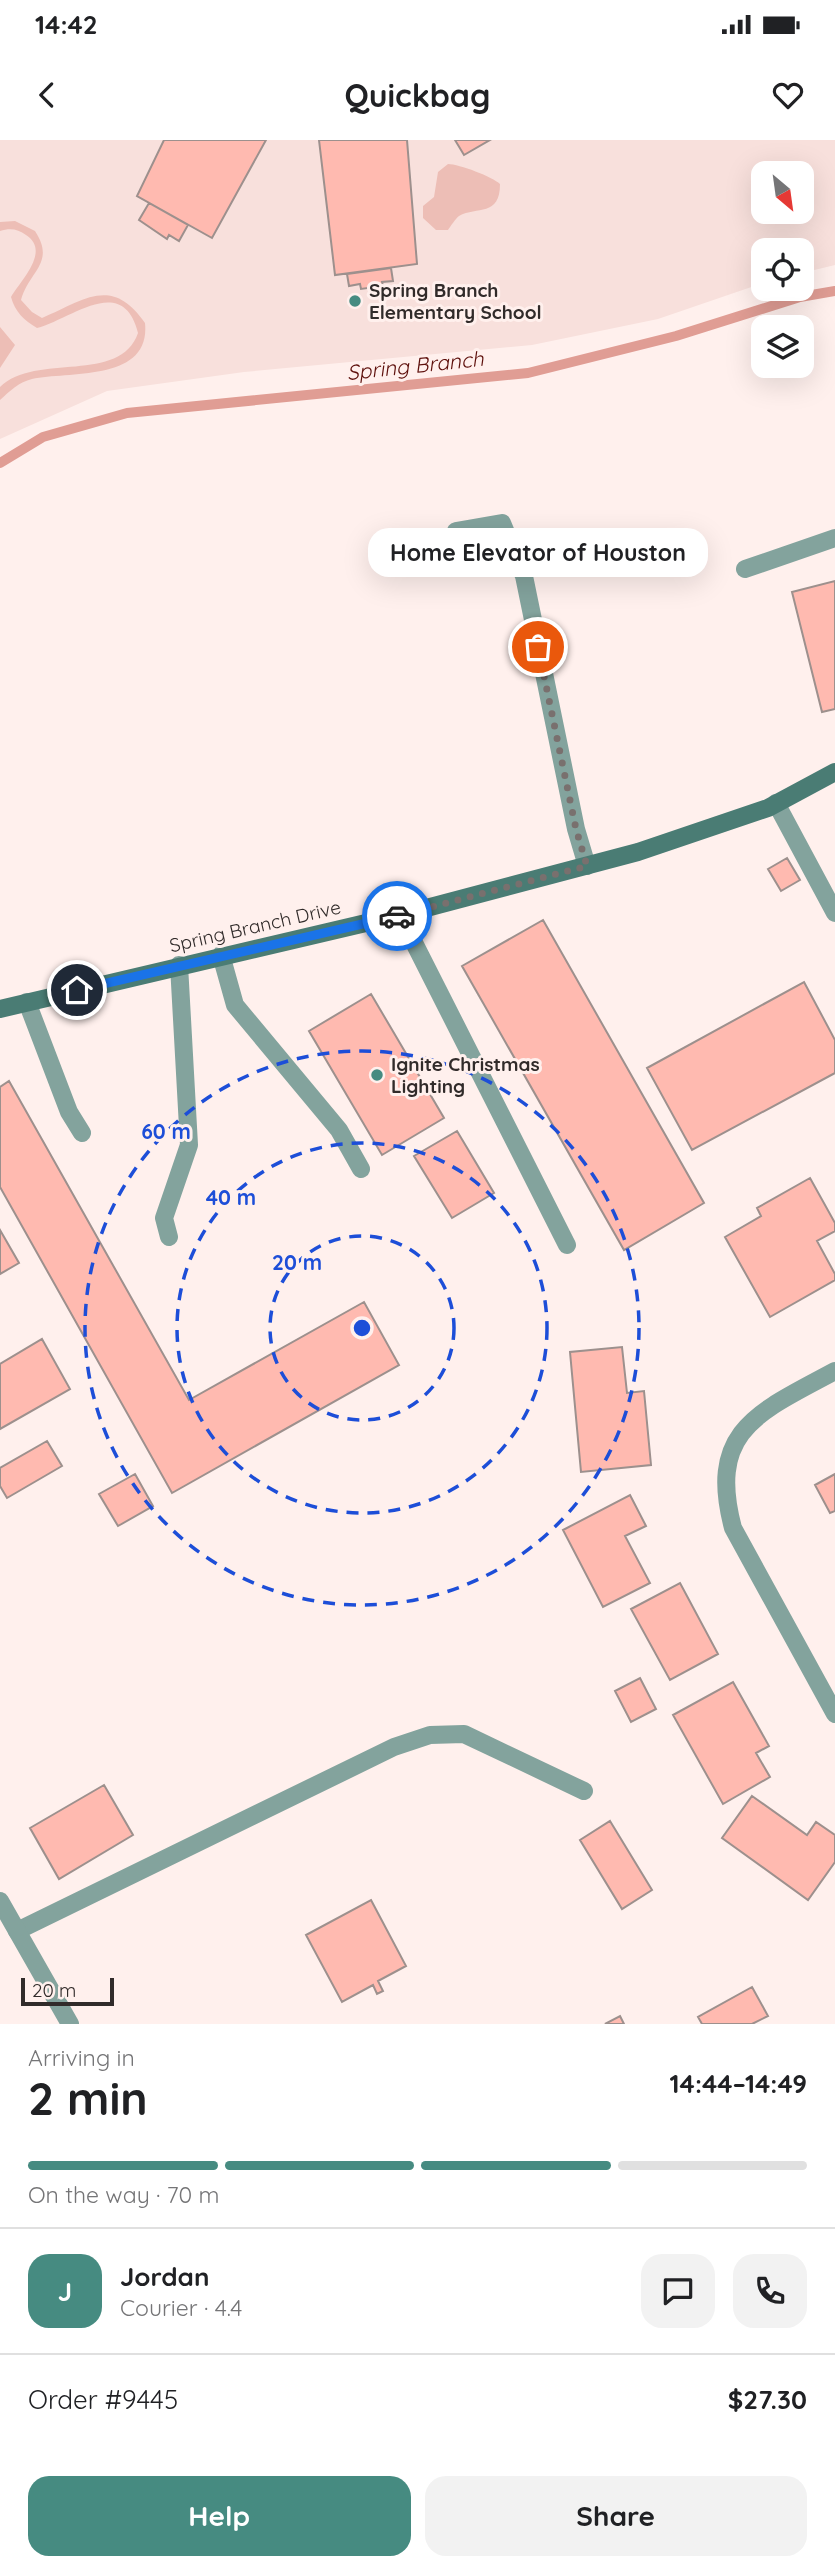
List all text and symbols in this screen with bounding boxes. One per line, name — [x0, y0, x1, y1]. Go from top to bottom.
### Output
text: 14:42 — [35, 8, 98, 41]
text: Quickbag — [345, 75, 490, 115]
icon: back — [28, 76, 66, 114]
icon: heart — [769, 76, 807, 114]
north arrow — [751, 161, 814, 224]
map controls — [751, 161, 814, 378]
button: locate — [751, 238, 814, 301]
place label: Spring Branch Elementary School — [369, 278, 542, 324]
marker: Spring Branch Elementary School — [347, 293, 363, 309]
button: layers — [751, 315, 814, 378]
water label: Spring Branch — [345, 345, 486, 385]
callout: Home Elevator of Houston — [368, 528, 708, 577]
text: Home Elevator of Houston — [390, 538, 686, 567]
pin — [508, 617, 568, 677]
icon: bag — [519, 628, 557, 666]
courier — [362, 881, 432, 951]
street label: Spring Branch Drive — [167, 895, 343, 957]
icon: car — [378, 897, 416, 935]
pin — [47, 960, 107, 1020]
icon: home — [58, 971, 96, 1009]
place label: Ignite Christmas Lighting — [391, 1052, 540, 1098]
marker: Ignite Christmas Lighting — [369, 1067, 385, 1083]
text: 60 m — [141, 1118, 191, 1144]
text: 40 m — [206, 1184, 256, 1210]
text: 20 m — [272, 1249, 322, 1275]
centre of rings — [350, 1316, 374, 1340]
scale bar — [21, 1975, 114, 2007]
text: 20 m — [32, 1978, 76, 2002]
text: Arriving in — [28, 2043, 135, 2072]
text: 14:44–14:49 — [670, 2067, 807, 2100]
text: 2 min — [28, 2069, 148, 2127]
text: On the way · 70 m — [28, 2180, 220, 2209]
button: chat — [641, 2254, 715, 2328]
button: phone — [733, 2254, 807, 2328]
text: Jordan — [120, 2260, 209, 2293]
text: J — [58, 2275, 72, 2308]
text: Courier · 4.4 — [120, 2293, 242, 2322]
text: Order #9445 — [28, 2383, 178, 2416]
text: $27.30 — [728, 2383, 807, 2416]
button: Help — [28, 2476, 411, 2556]
button: Share — [425, 2476, 807, 2556]

